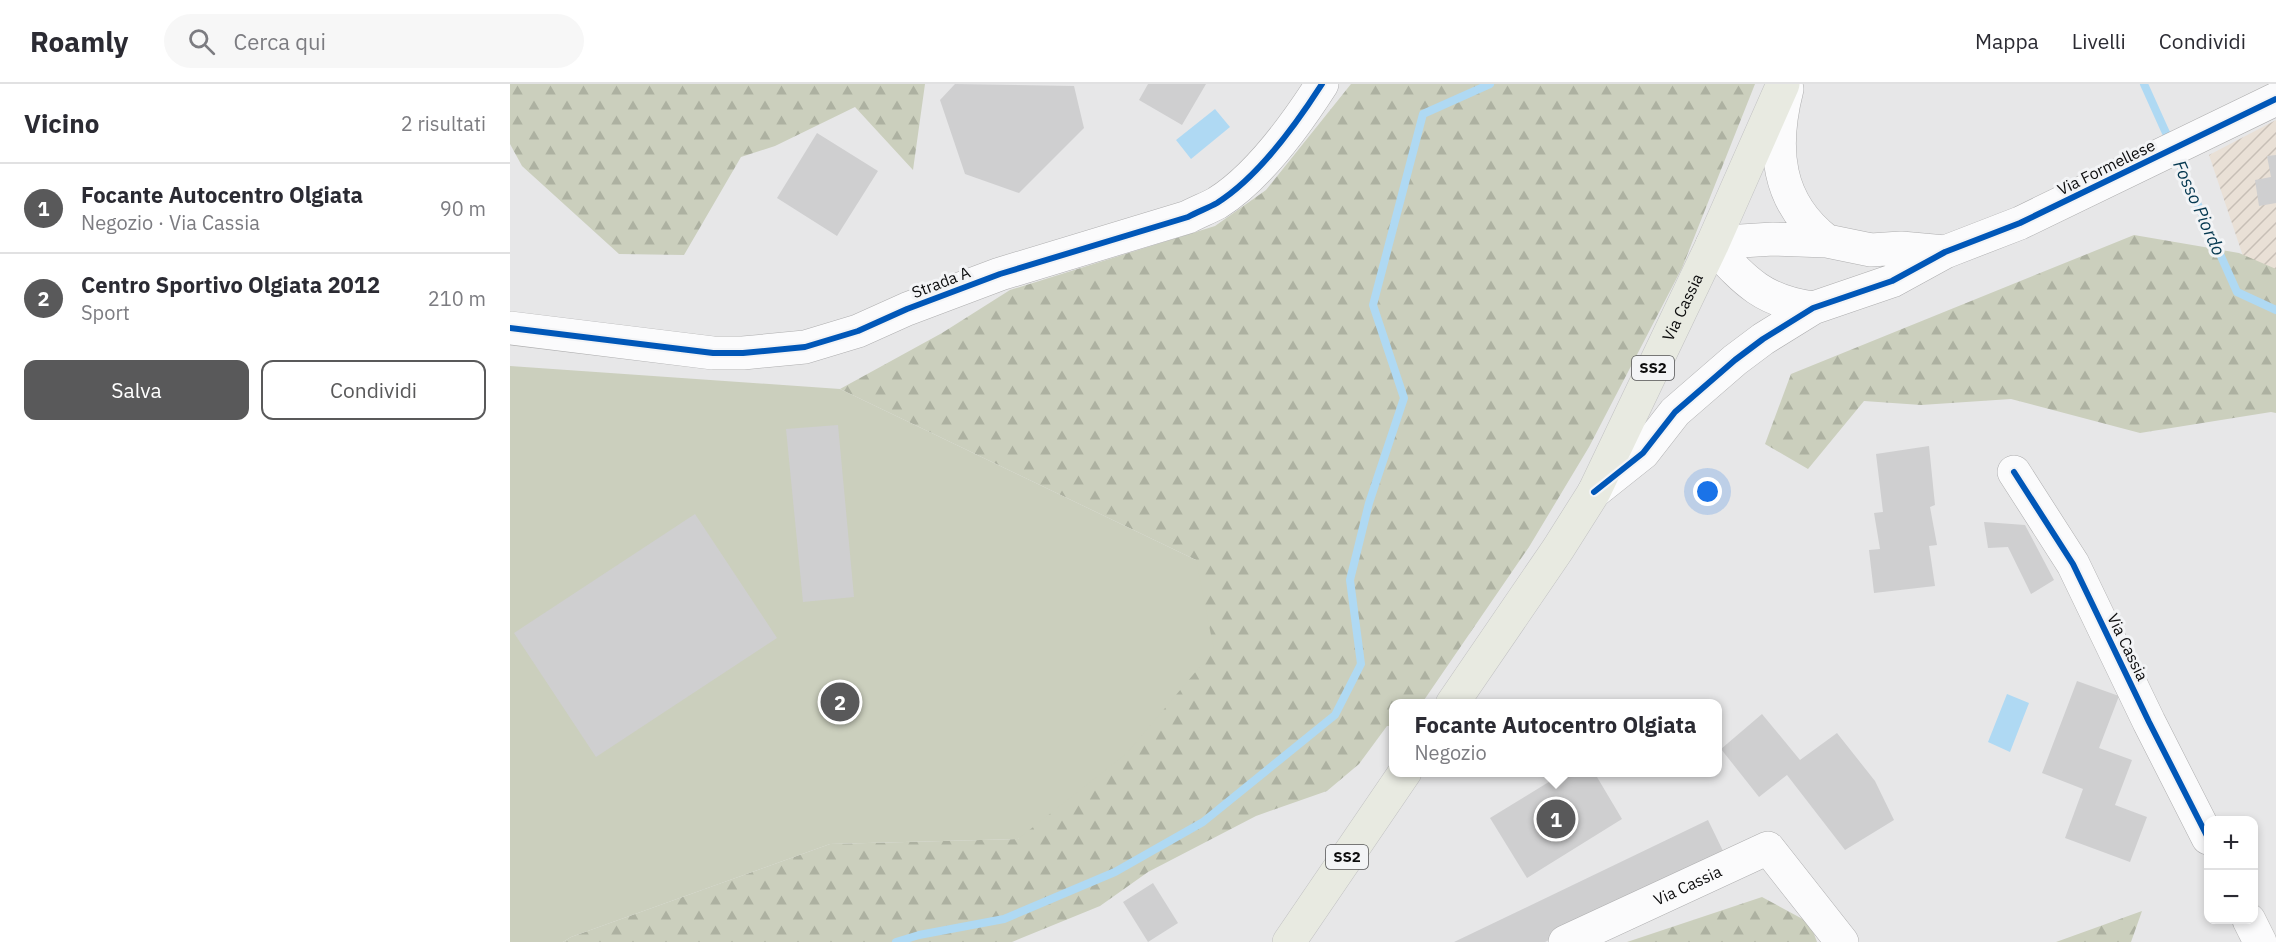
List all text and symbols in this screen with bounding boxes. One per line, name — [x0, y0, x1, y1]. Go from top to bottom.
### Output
search box — [164, 14, 584, 68]
text: Roamly — [30, 23, 128, 60]
icon: search — [185, 25, 218, 58]
text: Cerca qui — [233, 27, 326, 56]
text: Mappa — [1975, 27, 2039, 55]
text: Livelli — [2072, 27, 2126, 55]
text: Condividi — [2159, 27, 2246, 55]
text: Vicino — [24, 106, 99, 140]
text: 2 risultati — [401, 110, 486, 137]
street label: Via Formellese — [2054, 135, 2158, 199]
water label: Fosso Piordo — [2168, 156, 2231, 259]
text: Focante Autocentro Olgiata — [81, 180, 363, 209]
text: 1 — [38, 195, 50, 222]
text: 90 m — [440, 195, 486, 222]
text: Negozio · Via Cassia — [81, 209, 260, 236]
street label: Strada A — [909, 262, 973, 302]
text: Centro Sportivo Olgiata 2012 — [81, 270, 380, 299]
street label: Via Cassia — [1658, 270, 1707, 344]
text: 2 — [38, 285, 50, 312]
text: 210 m — [428, 285, 486, 312]
text: Sport — [81, 299, 130, 326]
road number: SS2 — [1632, 356, 1674, 380]
button: Salva — [24, 360, 249, 420]
button: Condividi — [261, 360, 486, 420]
your location — [1693, 477, 1722, 506]
street label: Via Cassia — [2103, 610, 2153, 684]
pin: 2 — [820, 680, 860, 724]
popup — [1389, 699, 1722, 777]
text: Focante Autocentro Olgiata — [1414, 710, 1697, 739]
text: Negozio — [1414, 739, 1487, 766]
pin: 1 — [1536, 796, 1576, 842]
map controls — [2204, 816, 2258, 924]
button: + — [2204, 816, 2258, 870]
road number: SS2 — [1326, 845, 1368, 869]
street label: Via Cassia — [1650, 861, 1725, 910]
button: − — [2204, 870, 2258, 924]

